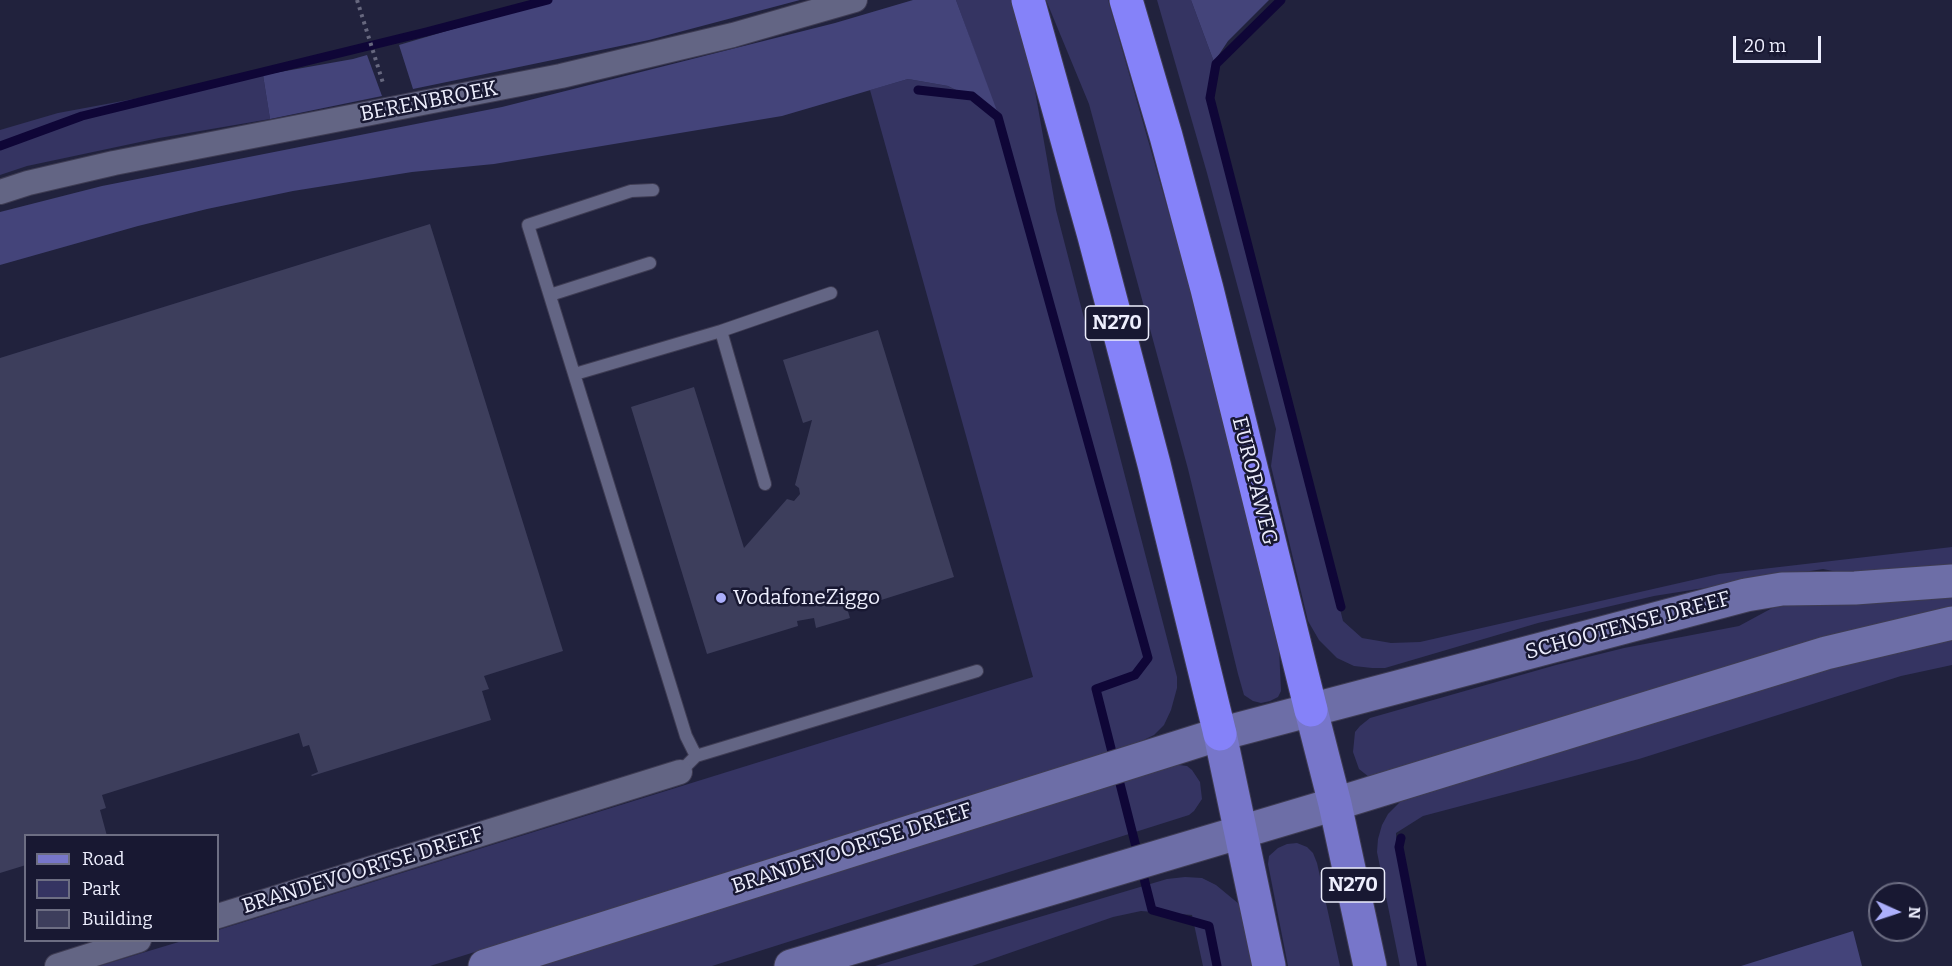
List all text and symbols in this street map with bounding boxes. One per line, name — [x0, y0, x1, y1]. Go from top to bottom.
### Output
scale bar — [1736, 24, 1824, 62]
text: 20 m — [1744, 35, 1786, 57]
street label: BERENBROEK — [358, 76, 500, 128]
road number: N270 — [1086, 306, 1148, 340]
street label: EUROPAWEG — [1226, 414, 1282, 548]
place label: VodafoneZiggo — [733, 585, 880, 611]
street label: SCHOOTENSE DREEF — [1523, 587, 1733, 665]
marker: VodafoneZiggo — [714, 591, 728, 605]
street label: BRANDEVOORTSE DREEF — [729, 798, 975, 900]
street label: BRANDEVOORTSE DREEF — [239, 822, 487, 920]
legend — [24, 834, 219, 942]
text: Road — [82, 848, 124, 870]
road number: N270 — [1322, 868, 1384, 902]
text: Park — [82, 878, 120, 900]
north arrow — [1868, 882, 1928, 942]
text: N — [1905, 906, 1924, 920]
text: Building — [82, 908, 153, 930]

